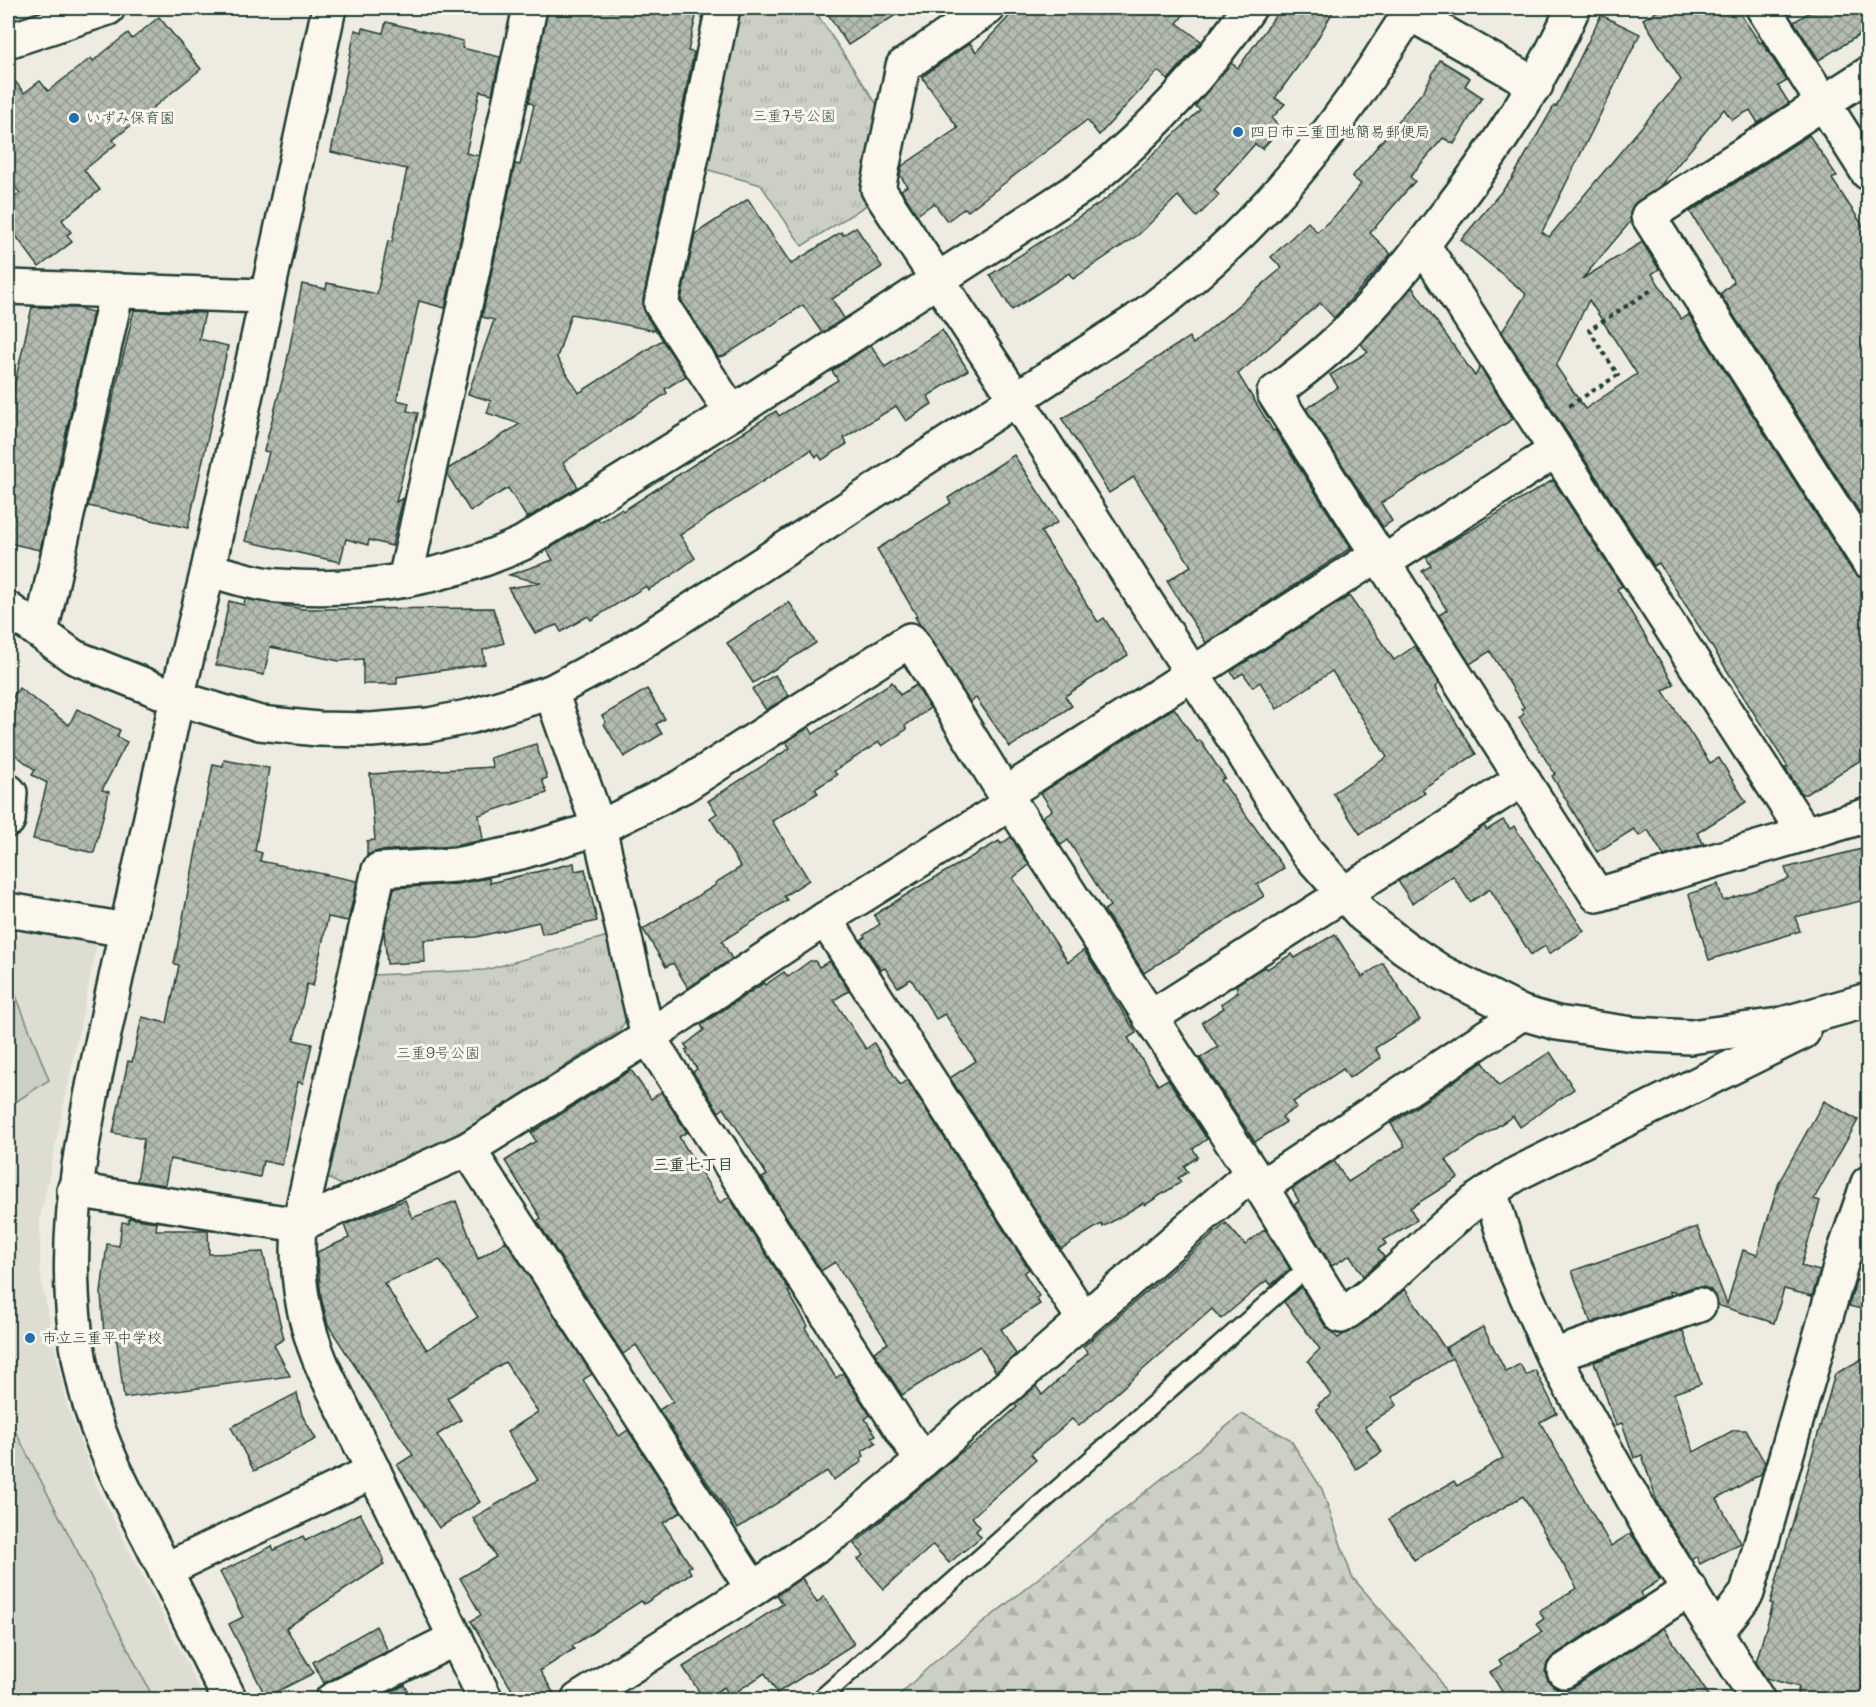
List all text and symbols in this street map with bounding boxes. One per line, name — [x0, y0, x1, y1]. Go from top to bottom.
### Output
park label: 三重7号公園 — [752, 105, 836, 125]
place label: いずみ保育園 — [86, 107, 175, 127]
marker: いずみ保育園 — [67, 111, 81, 125]
place label: 四日市三重団地簡易郵便局 — [1250, 121, 1430, 141]
marker: 四日市三重団地簡易郵便局 — [1231, 125, 1245, 139]
park label: 三重9号公園 — [396, 1042, 480, 1062]
district label: 三重七丁目 — [653, 1153, 733, 1174]
place label: 市立三重平中学校 — [42, 1327, 162, 1347]
marker: 市立三重平中学校 — [23, 1331, 37, 1345]

